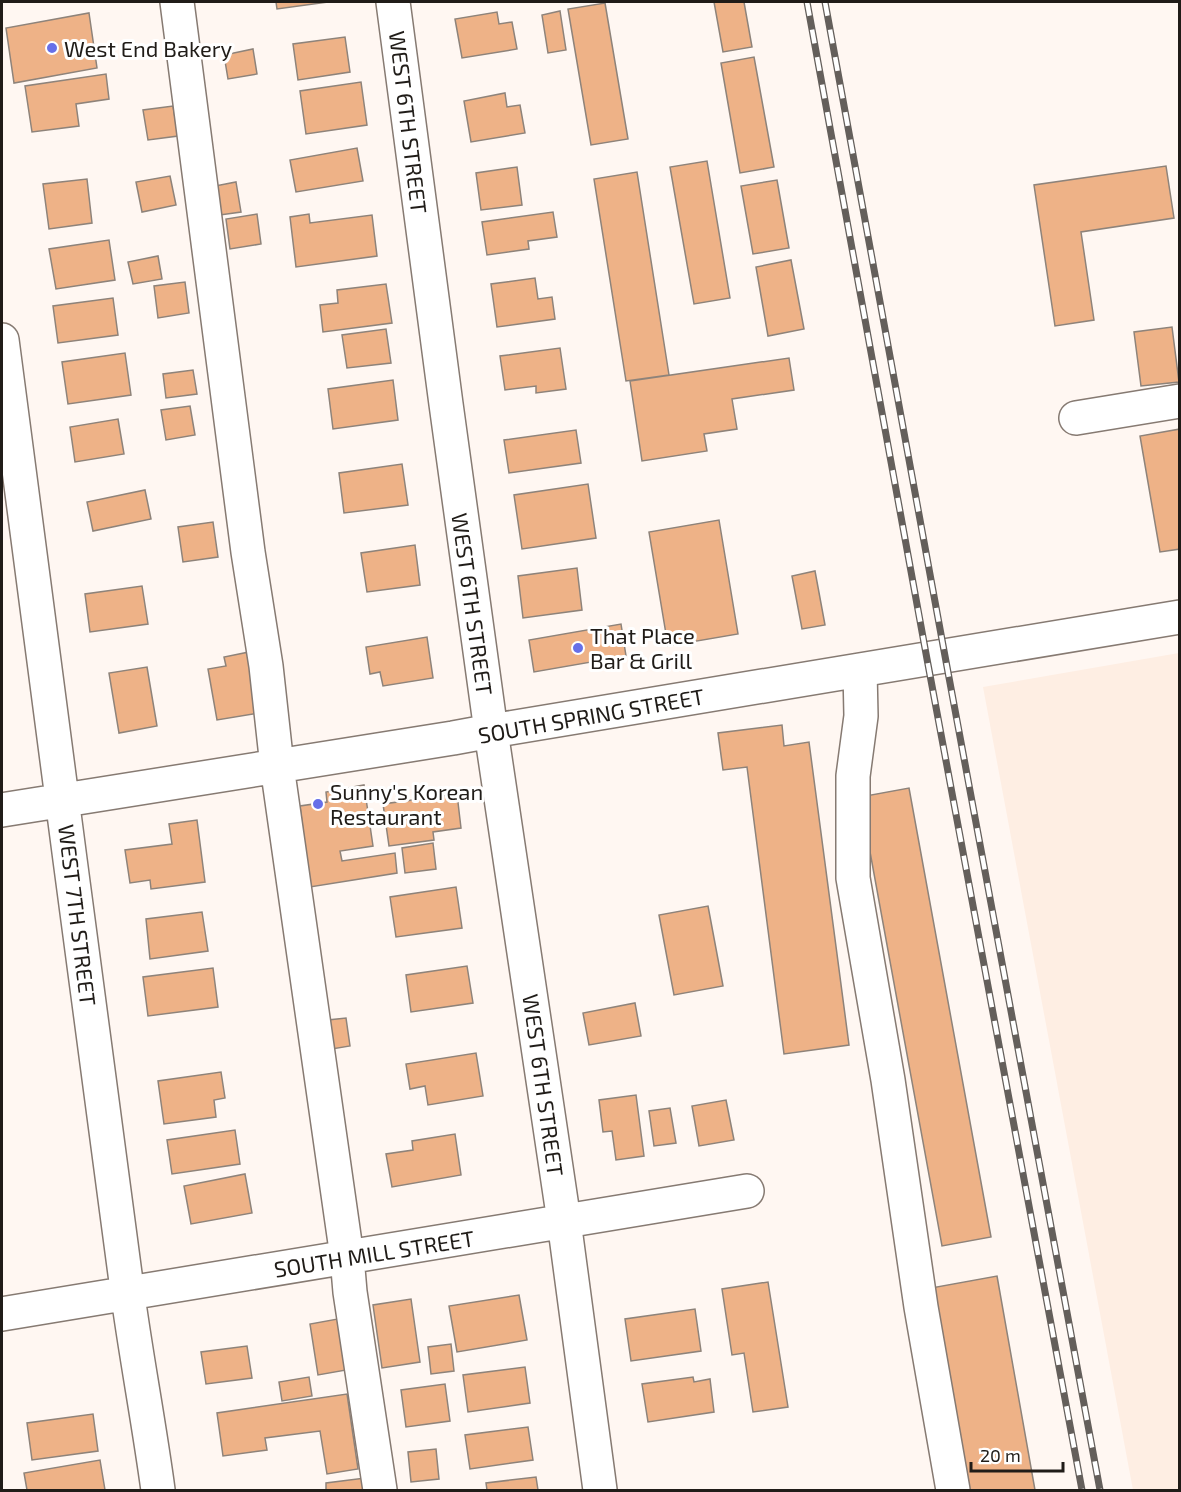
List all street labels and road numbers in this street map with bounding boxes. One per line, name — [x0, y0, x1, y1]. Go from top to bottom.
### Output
street label: WEST 6TH STREET — [385, 29, 433, 215]
street label: WEST 6TH STREET — [447, 511, 499, 697]
street label: SOUTH SPRING STREET — [476, 682, 706, 748]
street label: WEST 7TH STREET — [54, 823, 102, 1007]
street label: WEST 6TH STREET — [518, 992, 570, 1178]
street label: SOUTH MILL STREET — [272, 1224, 476, 1282]

